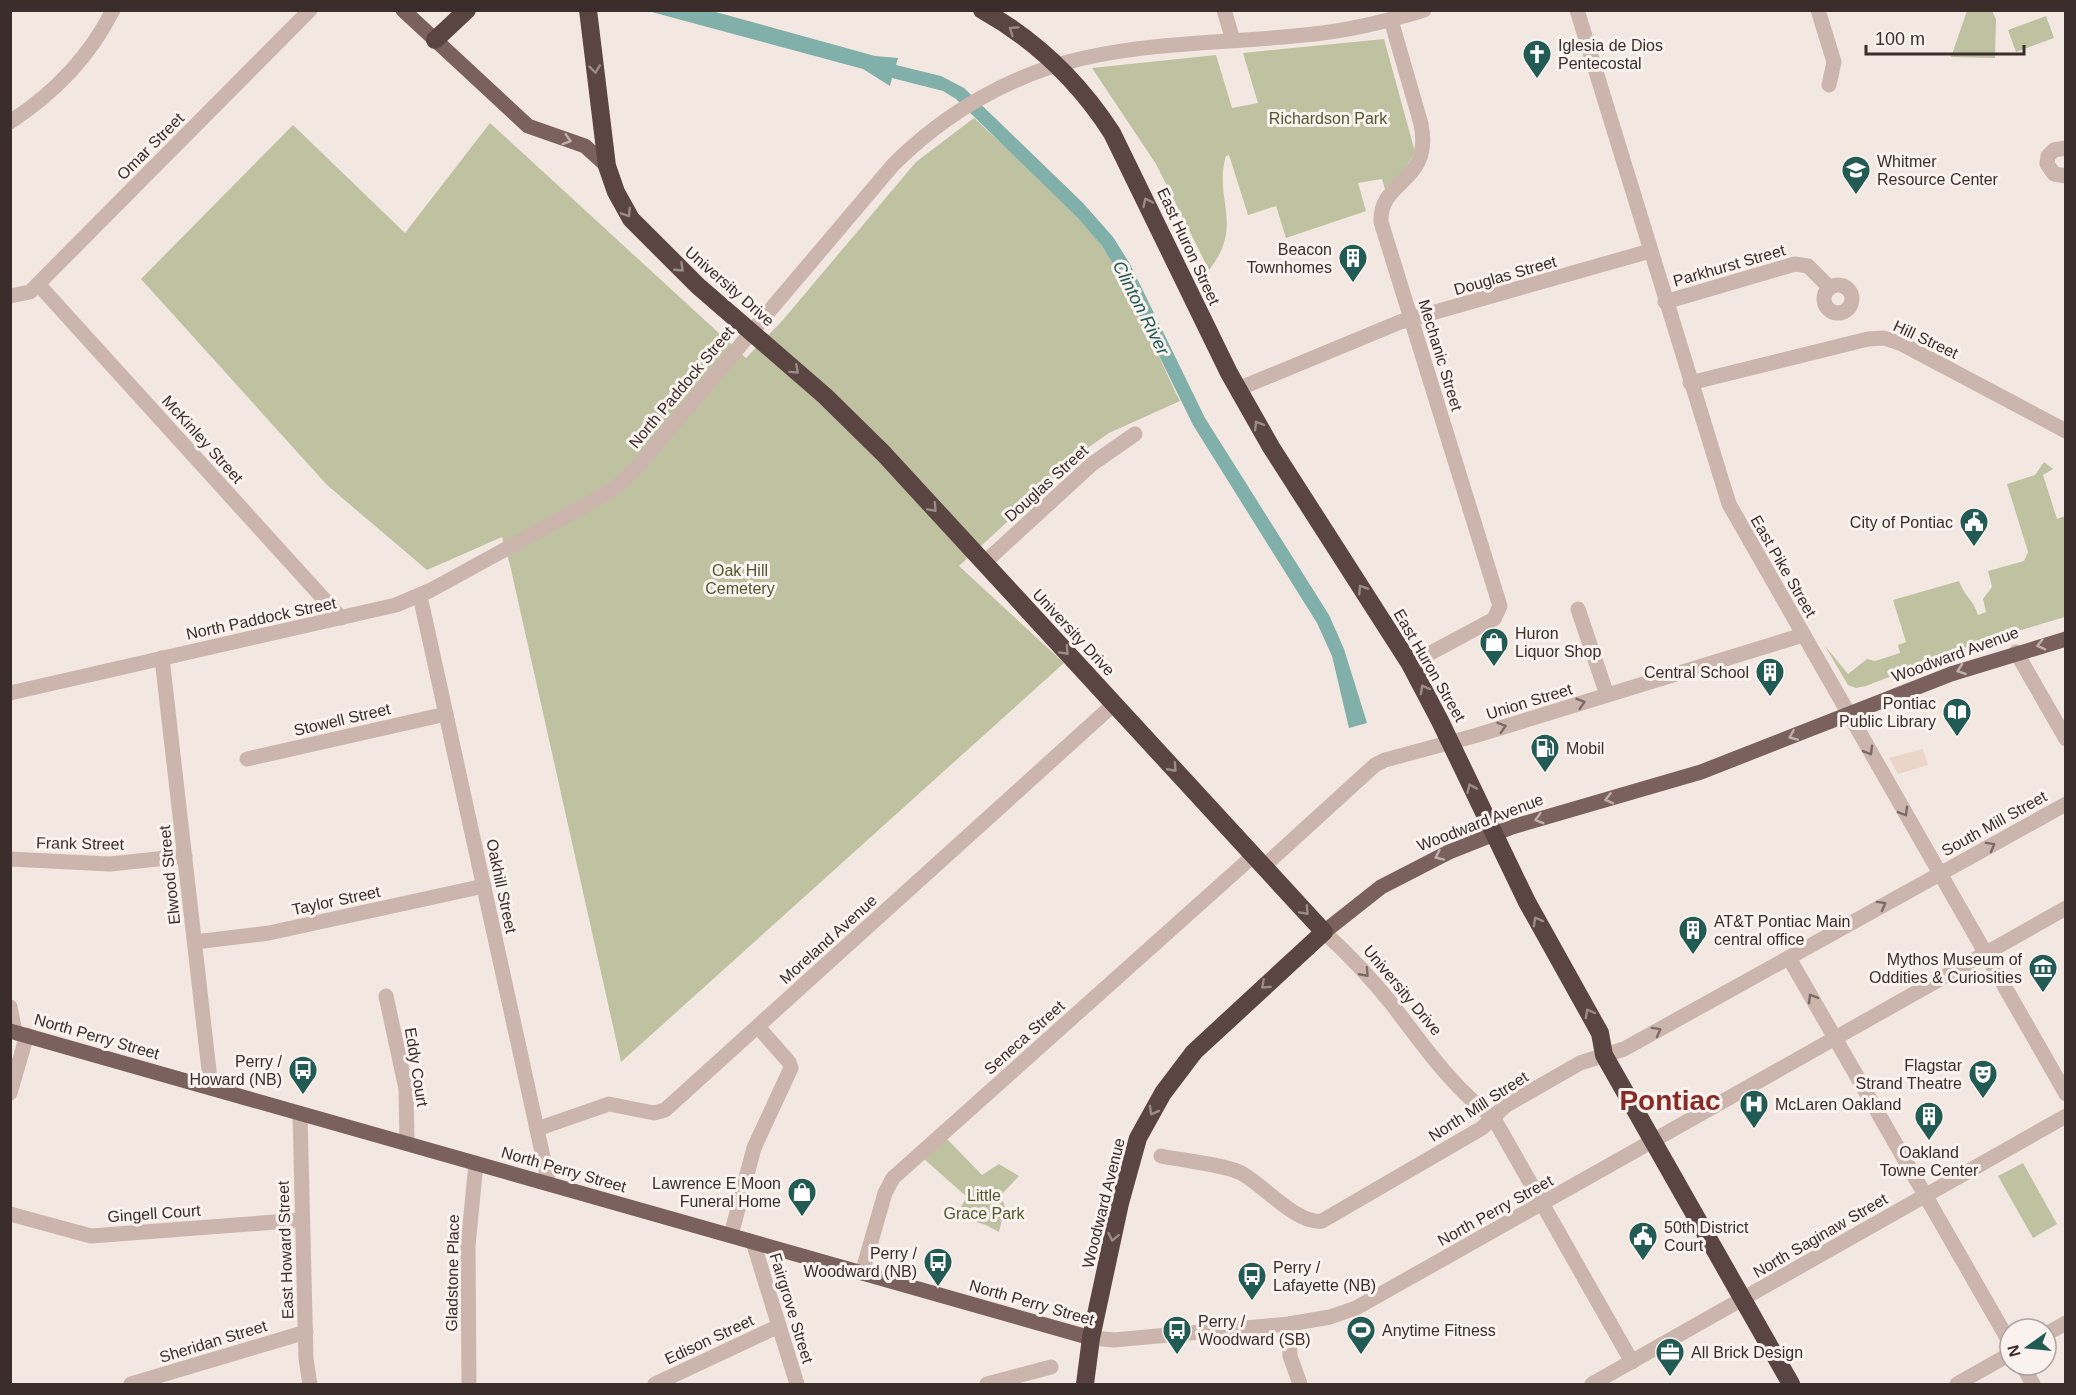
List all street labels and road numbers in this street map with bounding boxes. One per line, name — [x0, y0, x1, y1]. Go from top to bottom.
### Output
street label: Omar Street — [114, 109, 188, 183]
street label: East Huron Street — [1154, 185, 1223, 308]
street label: Parkhurst Street — [1671, 241, 1788, 290]
street label: University Drive — [682, 243, 778, 330]
street label: Douglas Street — [1452, 253, 1559, 298]
street label: Mechanic Street — [1415, 297, 1466, 413]
street label: Hill Street — [1891, 317, 1961, 362]
street label: North Paddock Street — [626, 323, 737, 451]
street label: McKinley Street — [159, 392, 247, 487]
street label: Douglas Street — [1001, 441, 1092, 525]
street label: East Pike Street — [1748, 512, 1820, 621]
street label: University Drive — [1029, 586, 1118, 679]
street label: North Paddock Street — [185, 594, 338, 643]
street label: East Huron Street — [1390, 606, 1469, 725]
street label: Woodward Avenue — [1889, 624, 2021, 685]
street label: Union Street — [1484, 680, 1575, 723]
street label: Stowell Street — [292, 700, 393, 739]
street label: South Mill Street — [1939, 787, 2050, 859]
street label: Woodward Avenue — [1415, 791, 1546, 854]
street label: Elwood Street — [156, 824, 183, 925]
street label: Frank Street — [36, 834, 125, 853]
street label: Oakhill Street — [483, 837, 520, 935]
street label: Taylor Street — [290, 883, 382, 918]
street label: Moreland Avenue — [776, 891, 880, 987]
street label: University Drive — [1360, 942, 1445, 1039]
street label: Seneca Street — [981, 997, 1068, 1078]
street label: North Perry Street — [33, 1011, 162, 1063]
street label: Eddy Court — [402, 1026, 431, 1108]
street label: North Mill Street — [1426, 1068, 1531, 1145]
street label: Woodward Avenue — [1079, 1136, 1128, 1270]
street label: North Perry Street — [500, 1144, 629, 1196]
street label: North Perry Street — [1435, 1171, 1556, 1249]
street label: East Howard Street — [275, 1180, 296, 1320]
street label: North Saginaw Street — [1750, 1190, 1891, 1281]
street label: Gingell Court — [107, 1202, 202, 1225]
street label: Gladstone Place — [443, 1214, 462, 1332]
street label: Fairgrove Street — [767, 1251, 817, 1366]
street label: North Perry Street — [968, 1277, 1097, 1329]
street label: Edison Street — [662, 1311, 757, 1367]
street label: Sheridan Street — [157, 1317, 269, 1366]

